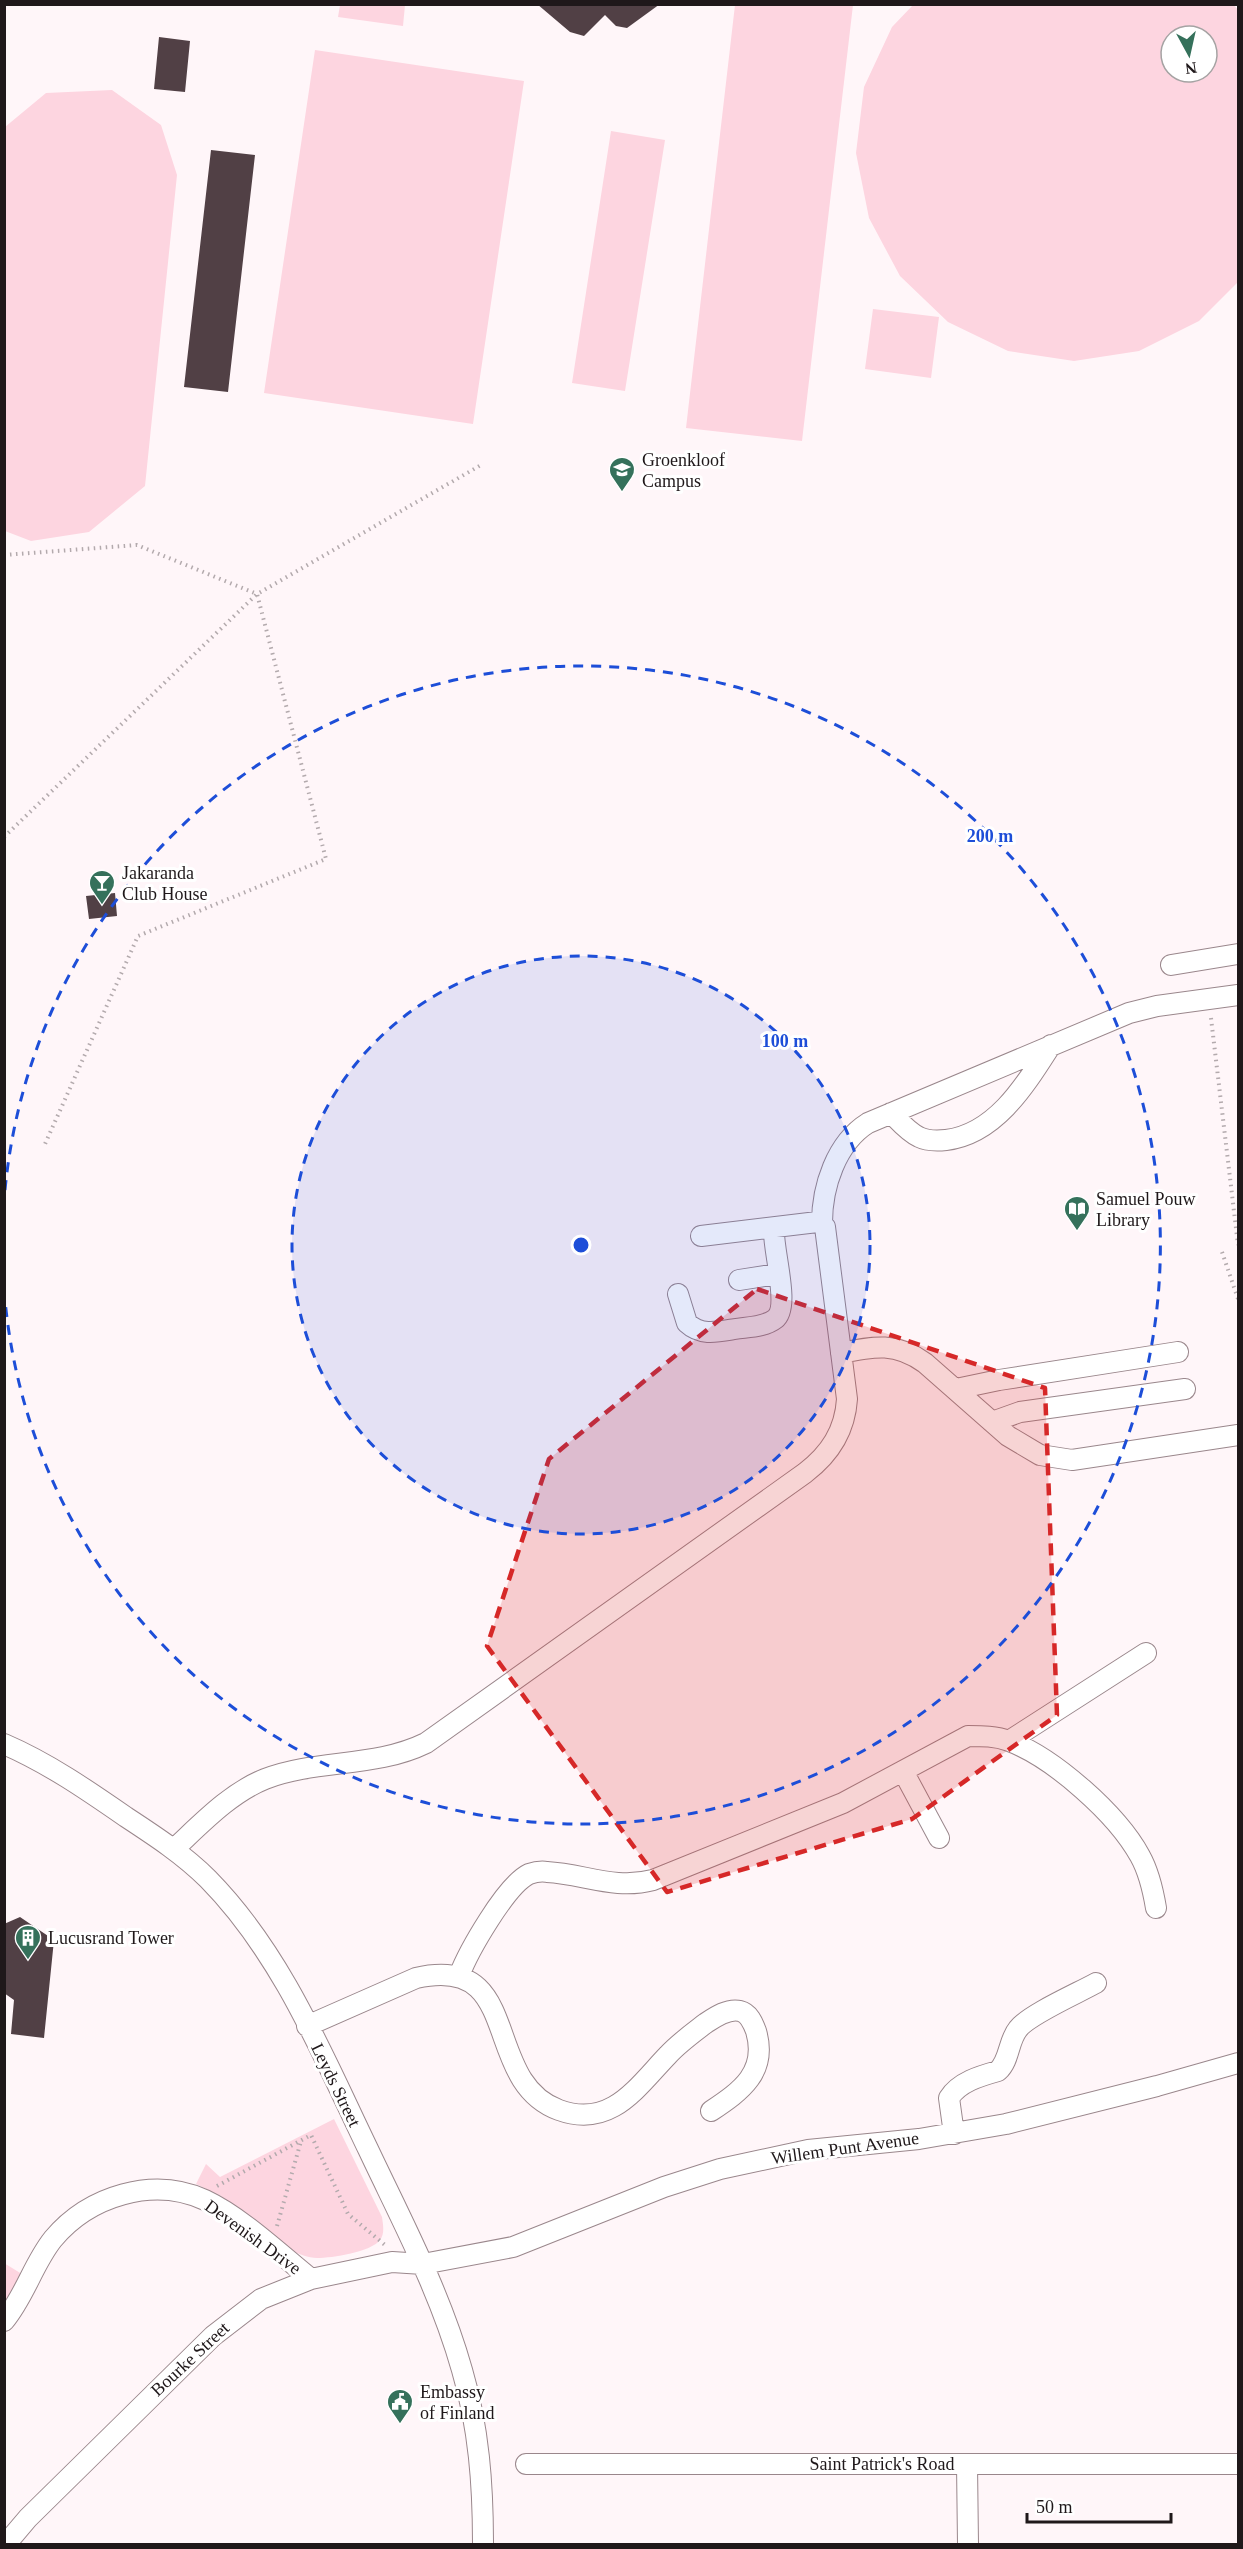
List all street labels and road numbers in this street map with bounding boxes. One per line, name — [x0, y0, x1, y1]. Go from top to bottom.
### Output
street label: Leyds Street — [307, 2040, 365, 2130]
street label: Willem Punt Avenue — [770, 2128, 920, 2168]
street label: Devenish Drive — [201, 2196, 305, 2278]
street label: Bourke Street — [147, 2318, 233, 2400]
street label: Saint Patrick's Road — [809, 2454, 955, 2474]

